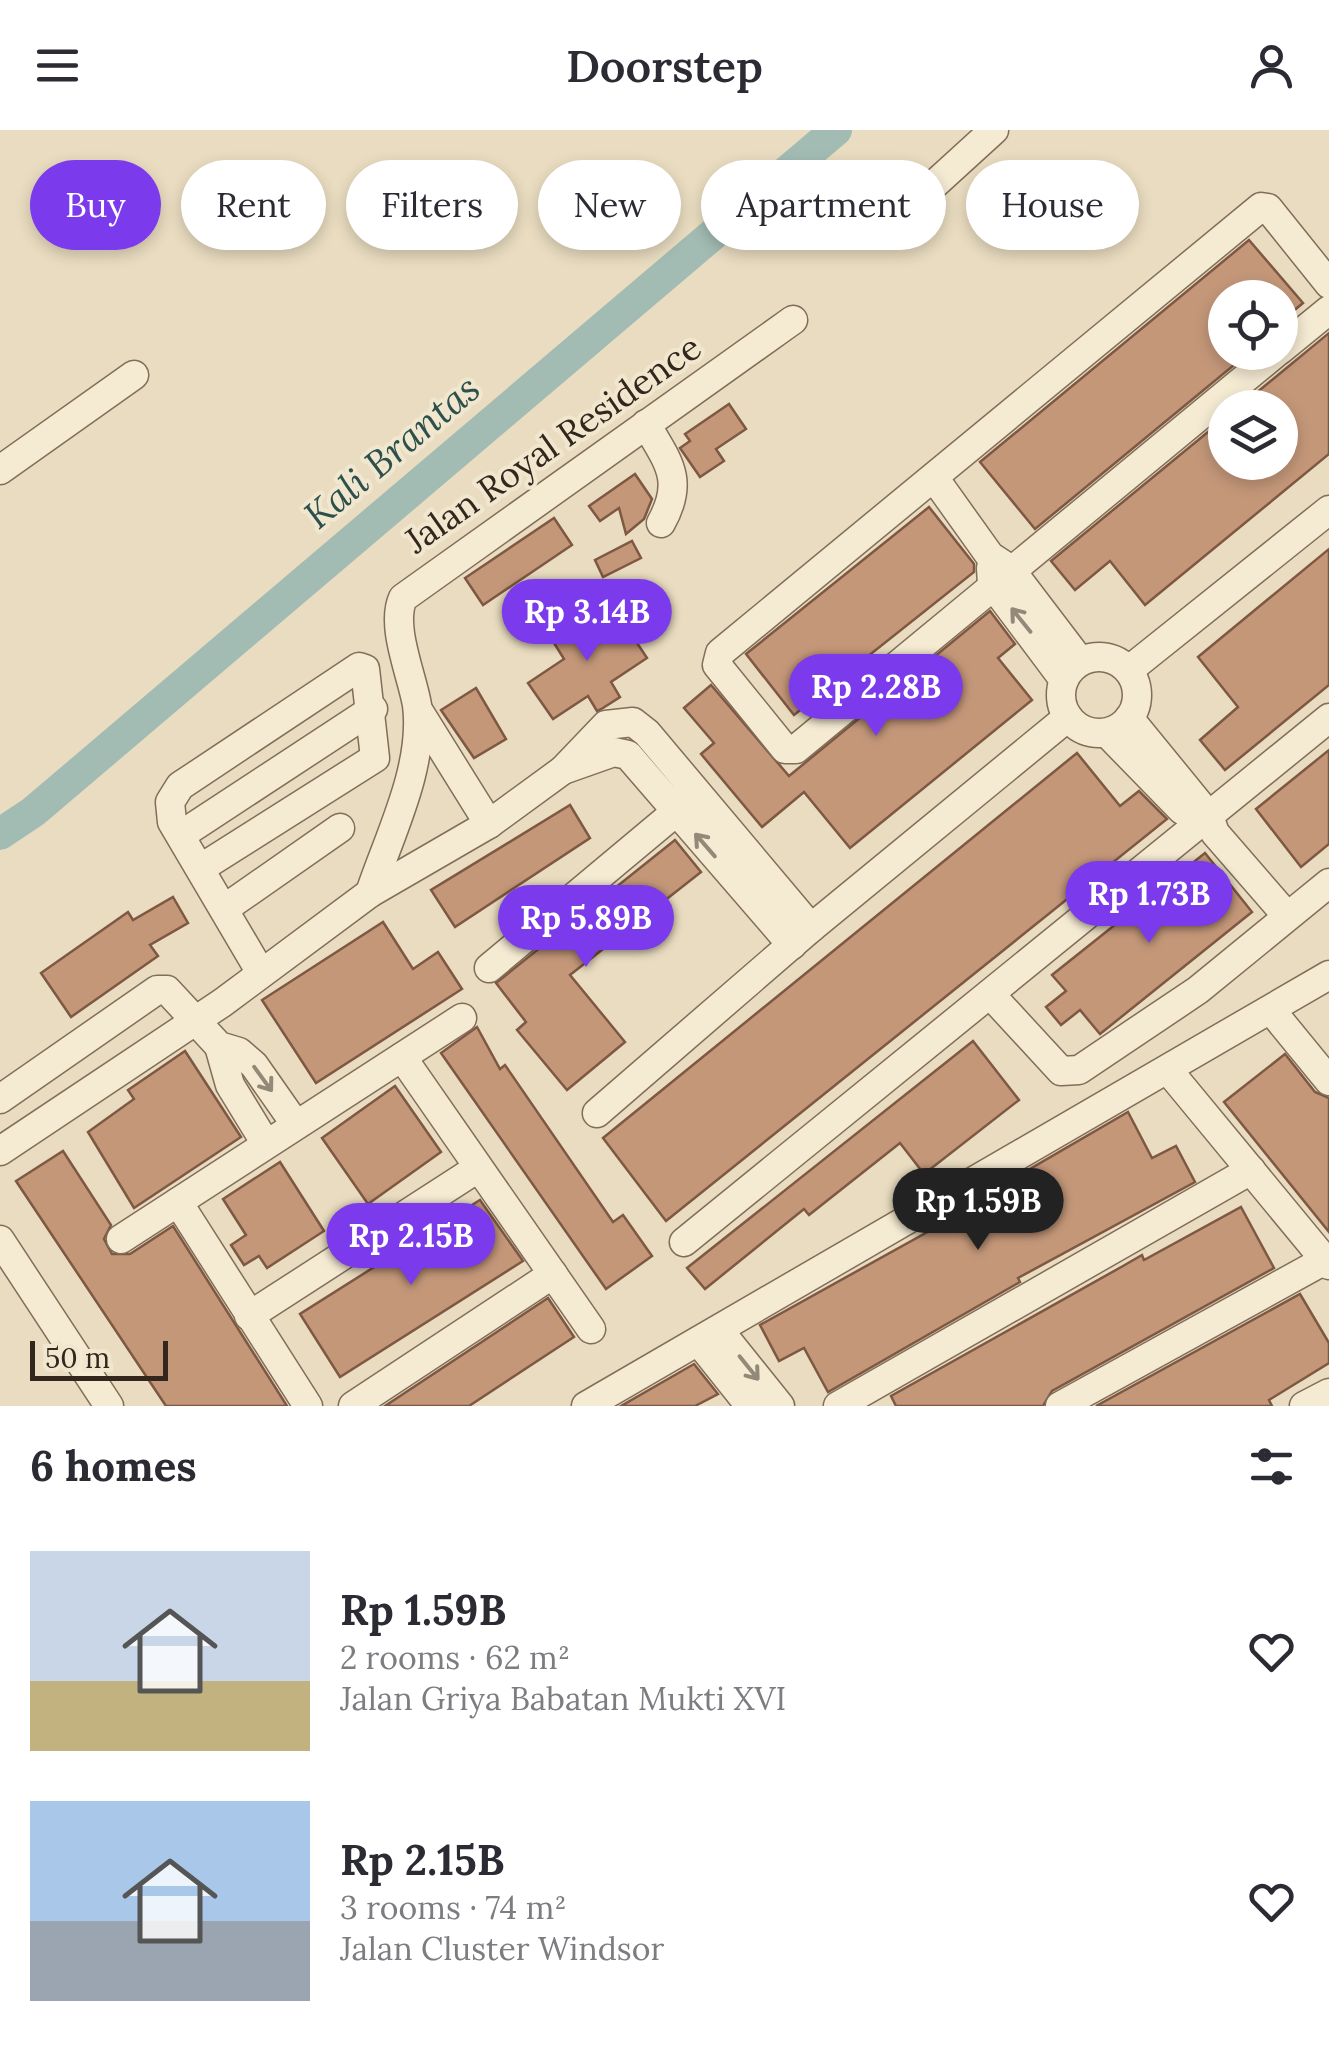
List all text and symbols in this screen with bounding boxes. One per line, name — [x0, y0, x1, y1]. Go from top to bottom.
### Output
text: Doorstep — [566, 37, 763, 94]
icon: menu — [30, 38, 85, 93]
icon: person — [1244, 38, 1299, 93]
chip: Buy — [30, 160, 161, 250]
chip: Rent — [181, 160, 326, 250]
chip: Filters — [346, 160, 518, 250]
chip: New — [538, 160, 681, 250]
chip: Apartment — [701, 160, 946, 250]
chip: House — [966, 160, 1139, 250]
map controls — [1208, 280, 1298, 480]
button: locate — [1208, 280, 1298, 370]
street label: Jalan Royal Residence — [395, 324, 709, 563]
water label: Kali Brantas — [294, 364, 489, 538]
button: layers — [1208, 390, 1298, 480]
pin: Rp 3.14B — [484, 579, 690, 664]
text: Rp 3.14B — [524, 591, 650, 632]
one-way arrow — [1011, 607, 1032, 634]
pin: Rp 2.28B — [773, 654, 979, 739]
text: Rp 2.28B — [811, 666, 941, 707]
one-way arrow — [694, 832, 716, 858]
pin: Rp 1.73B — [1046, 861, 1252, 946]
text: Rp 1.73B — [1087, 873, 1211, 914]
pin: Rp 5.89B — [483, 885, 689, 970]
text: Rp 5.89B — [520, 897, 652, 938]
one-way arrow — [252, 1065, 273, 1092]
pin: Rp 1.59B — [875, 1168, 1081, 1253]
text: Rp 1.59B — [915, 1180, 1041, 1221]
pin: Rp 2.15B — [308, 1203, 514, 1288]
text: Rp 2.15B — [348, 1215, 474, 1256]
scale bar — [30, 1336, 168, 1380]
text: 50 m — [45, 1340, 110, 1376]
one-way arrow — [738, 1355, 760, 1381]
text: 6 homes — [30, 1439, 197, 1493]
icon: filters — [1244, 1439, 1299, 1494]
text: Rp 1.59B — [340, 1583, 506, 1637]
icon: home — [110, 1591, 230, 1711]
icon: heart — [1244, 1624, 1299, 1679]
text: 2 rooms · 62 m² — [340, 1637, 570, 1678]
text: Jalan Griya Babatan Mukti XVI — [340, 1678, 786, 1719]
text: Rp 2.15B — [340, 1833, 505, 1887]
icon: home — [110, 1841, 230, 1961]
icon: heart — [1244, 1874, 1299, 1929]
text: 3 rooms · 74 m² — [340, 1887, 567, 1928]
text: Jalan Cluster Windsor — [340, 1928, 664, 1969]

